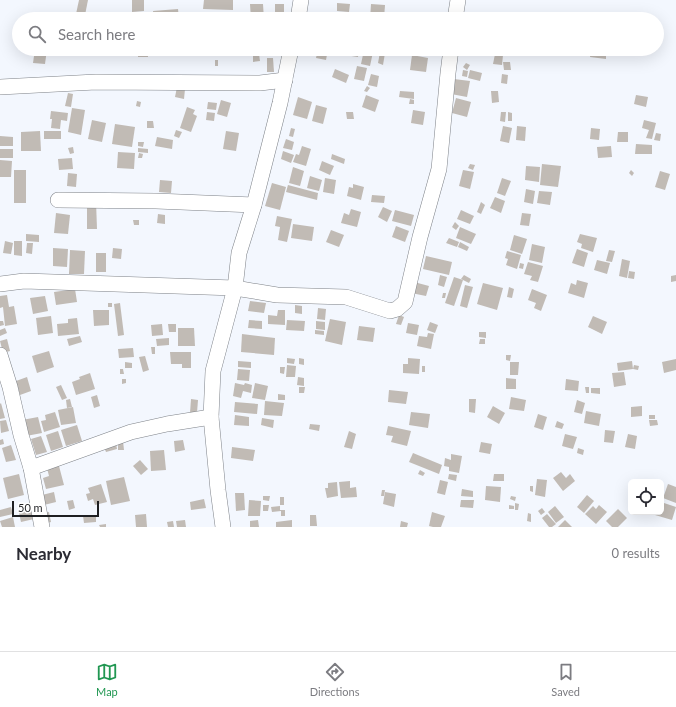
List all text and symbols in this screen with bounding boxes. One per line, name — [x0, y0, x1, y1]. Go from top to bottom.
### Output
search box — [12, 12, 664, 56]
icon: search — [26, 23, 48, 45]
text: Search here — [58, 25, 135, 43]
map controls — [628, 479, 664, 515]
button: locate — [628, 479, 664, 515]
scale bar — [12, 499, 99, 518]
text: 50 m — [18, 501, 43, 514]
text: Nearby — [16, 543, 71, 564]
text: 0 results — [612, 545, 660, 561]
tab: Map — [96, 661, 118, 698]
tab: Directions — [310, 661, 359, 698]
tab: Saved — [551, 661, 580, 698]

